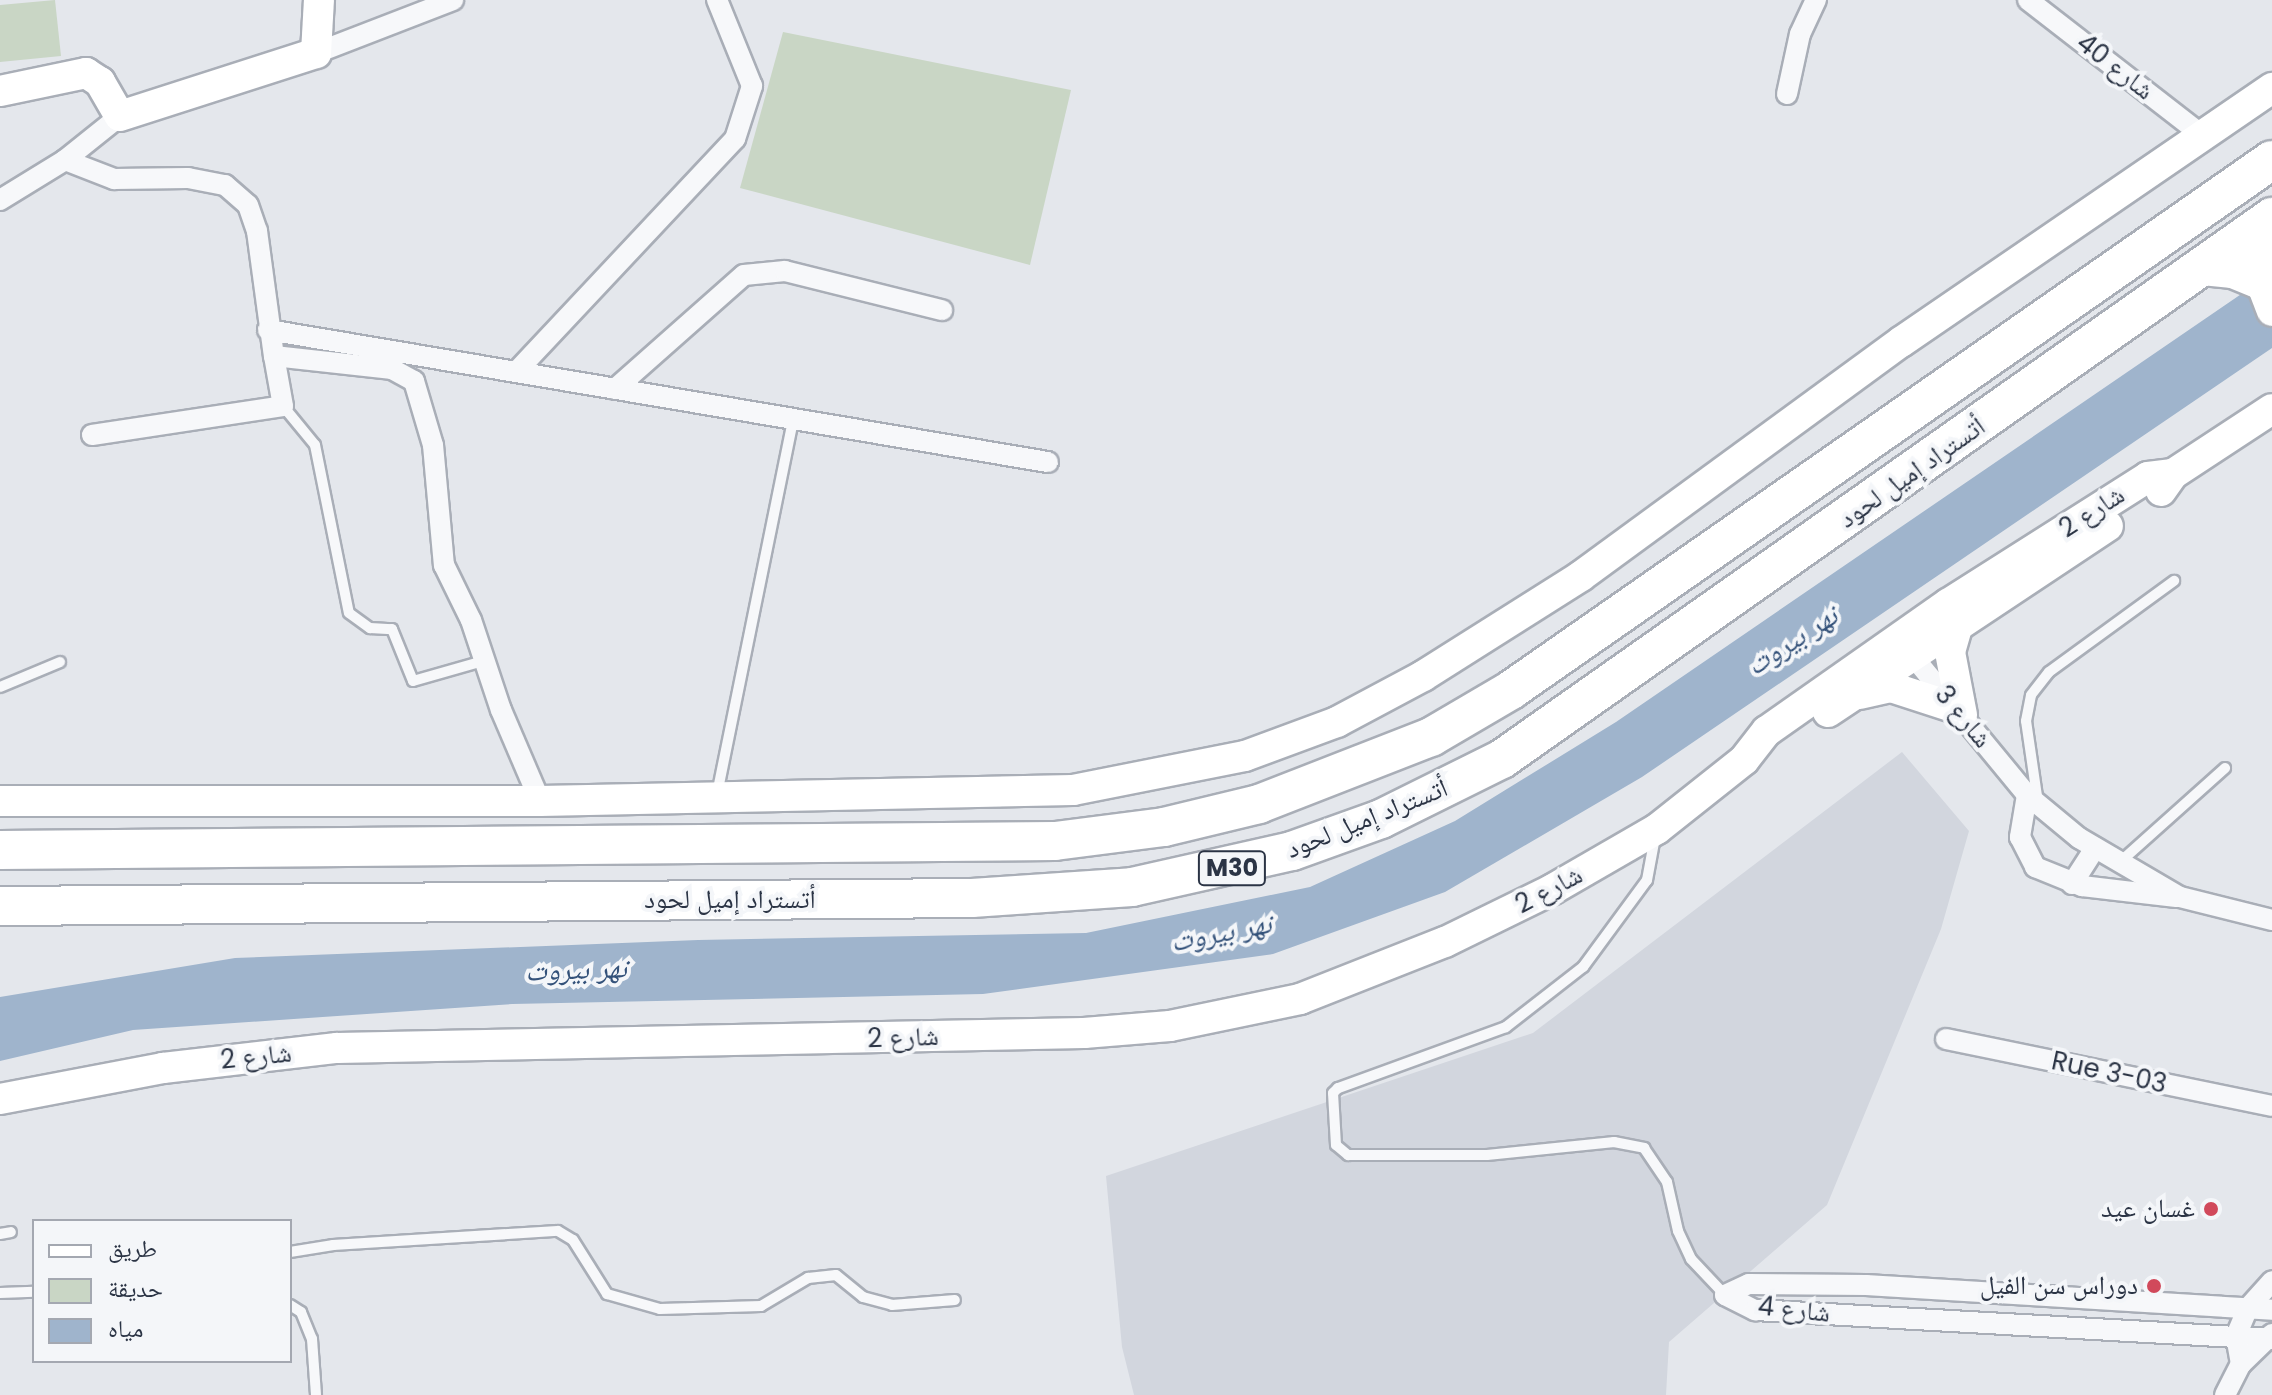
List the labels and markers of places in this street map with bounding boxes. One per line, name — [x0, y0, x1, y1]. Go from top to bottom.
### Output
place label: غسان عيد — [2101, 1193, 2195, 1225]
marker: غسان عيد — [2202, 1200, 2220, 1218]
place label: دوراس سن الفيل — [1980, 1270, 2138, 1302]
marker: دوراس سن الفيل — [2145, 1277, 2163, 1295]

